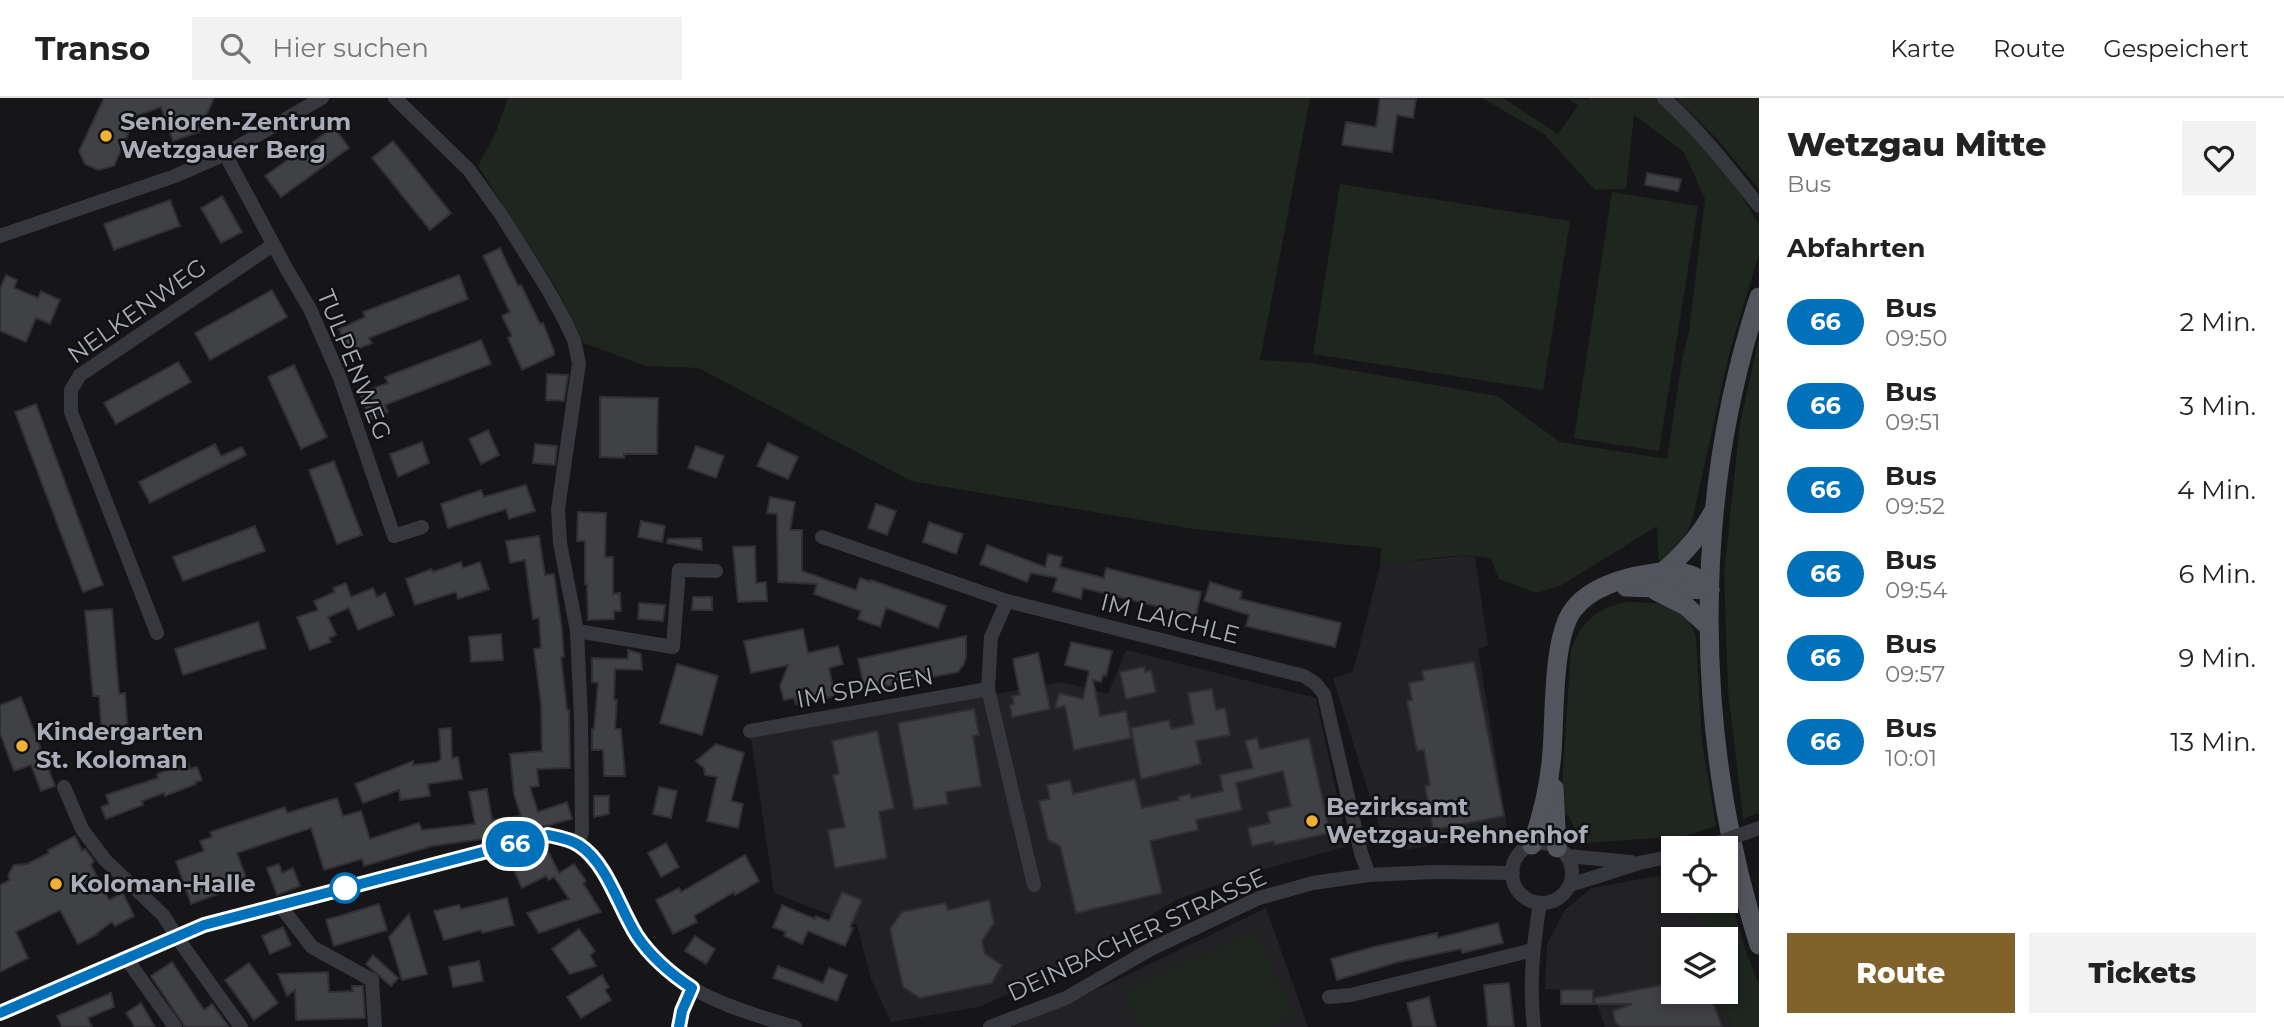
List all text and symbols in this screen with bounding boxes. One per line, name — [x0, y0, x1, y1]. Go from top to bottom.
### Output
search box — [192, 17, 682, 80]
text: Transo — [35, 28, 150, 68]
icon: search — [216, 29, 254, 67]
text: Hier suchen — [272, 32, 429, 64]
text: Karte — [1890, 34, 1955, 63]
text: Route — [1993, 34, 2065, 63]
text: Gespeichert — [2103, 34, 2249, 63]
place label: Senioren-Zentrum Wetzgauer Berg — [120, 107, 351, 164]
button: heart — [2182, 121, 2256, 195]
text: Wetzgau Mitte — [1787, 124, 2046, 164]
marker: Senioren-Zentrum Wetzgauer Berg — [98, 128, 114, 144]
text: Bus — [1787, 170, 1831, 198]
text: Abfahrten — [1787, 232, 1926, 264]
street label: NELKENWEG — [62, 252, 212, 369]
street label: TULPENWEG — [311, 285, 398, 444]
text: Bus — [1885, 292, 1937, 324]
text: 2 Min. — [2180, 306, 2256, 338]
text: 66 — [1810, 307, 1841, 336]
text: 09:50 — [1885, 324, 1947, 352]
text: Bus — [1885, 376, 1937, 408]
text: 3 Min. — [2180, 390, 2256, 422]
text: 66 — [1810, 391, 1841, 420]
text: 09:51 — [1885, 408, 1940, 436]
text: Bus — [1885, 460, 1937, 492]
text: 4 Min. — [2177, 474, 2256, 506]
text: 66 — [1810, 475, 1841, 504]
text: 09:52 — [1885, 492, 1945, 520]
text: Bus — [1885, 544, 1937, 576]
text: 6 Min. — [2178, 558, 2256, 590]
text: 66 — [1810, 559, 1841, 588]
text: 09:54 — [1885, 576, 1947, 604]
street label: IM LAICHLE — [1098, 587, 1242, 650]
text: Bus — [1885, 628, 1937, 660]
text: 9 Min. — [2178, 642, 2256, 674]
text: 66 — [1810, 643, 1841, 672]
text: 09:57 — [1885, 660, 1945, 688]
street label: IM SPAGEN — [794, 661, 936, 714]
text: Bus — [1885, 712, 1937, 744]
place label: Kindergarten St. Koloman — [36, 717, 204, 774]
text: 13 Min. — [2170, 726, 2256, 758]
text: 66 — [1810, 727, 1841, 756]
marker: Kindergarten St. Koloman — [14, 738, 30, 754]
text: 10:01 — [1885, 744, 1937, 772]
place label: Bezirksamt Wetzgau-Rehnenhof — [1326, 792, 1590, 849]
marker: Bezirksamt Wetzgau-Rehnenhof — [1304, 813, 1320, 829]
line badge: 66 — [484, 821, 546, 867]
text: 66 — [500, 829, 530, 858]
map controls — [1661, 836, 1738, 1004]
button: locate — [1661, 836, 1738, 913]
street label: DEINBACHER STRASSE — [1003, 862, 1271, 1007]
place label: Koloman-Halle — [70, 869, 256, 898]
unlabelled marker — [330, 873, 360, 903]
marker: Koloman-Halle — [48, 876, 64, 892]
button: layers — [1661, 927, 1738, 1004]
button: Route — [1787, 933, 2015, 1013]
button: Tickets — [2029, 933, 2256, 1013]

